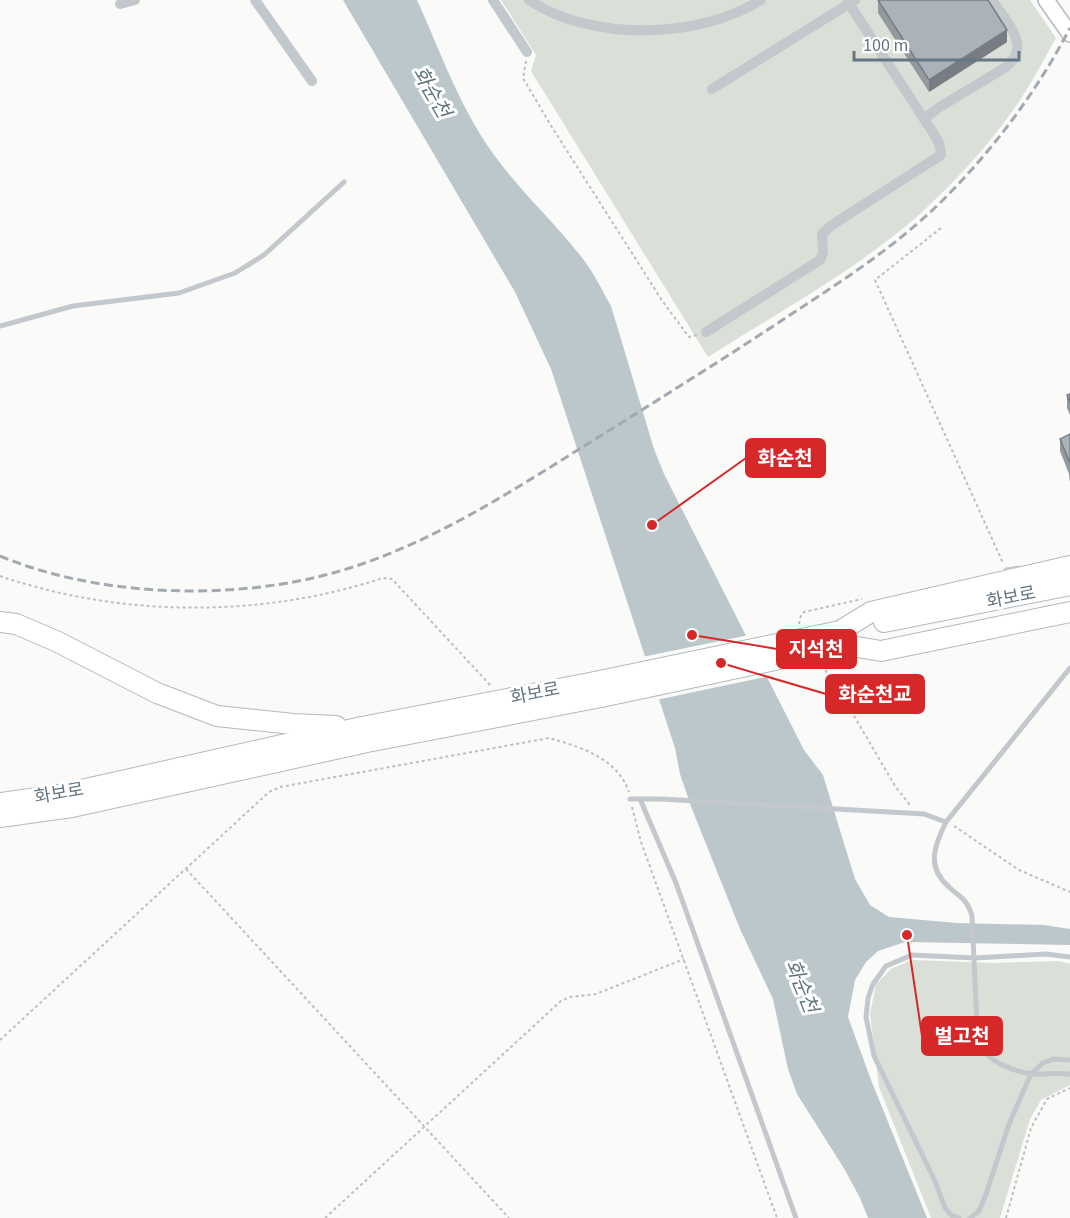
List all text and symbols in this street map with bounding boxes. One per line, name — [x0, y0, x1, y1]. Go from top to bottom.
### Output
scale bar — [854, 24, 1019, 62]
text: 100 m — [863, 33, 908, 58]
water label: 화순천 — [405, 62, 458, 126]
callout: 화순천 — [746, 439, 825, 477]
text: 화순천 — [757, 445, 813, 473]
street label: 화보로 — [984, 580, 1038, 615]
callout: 지석천 — [777, 630, 856, 668]
text: 지석천 — [788, 636, 844, 664]
callout: 화순천교 — [826, 675, 924, 713]
street label: 화보로 — [508, 676, 562, 711]
text: 화순천교 — [838, 681, 912, 709]
street label: 화보로 — [32, 777, 86, 810]
water label: 화순천 — [778, 956, 825, 1020]
callout: 벌고천 — [922, 1017, 1002, 1055]
text: 벌고천 — [934, 1023, 990, 1051]

